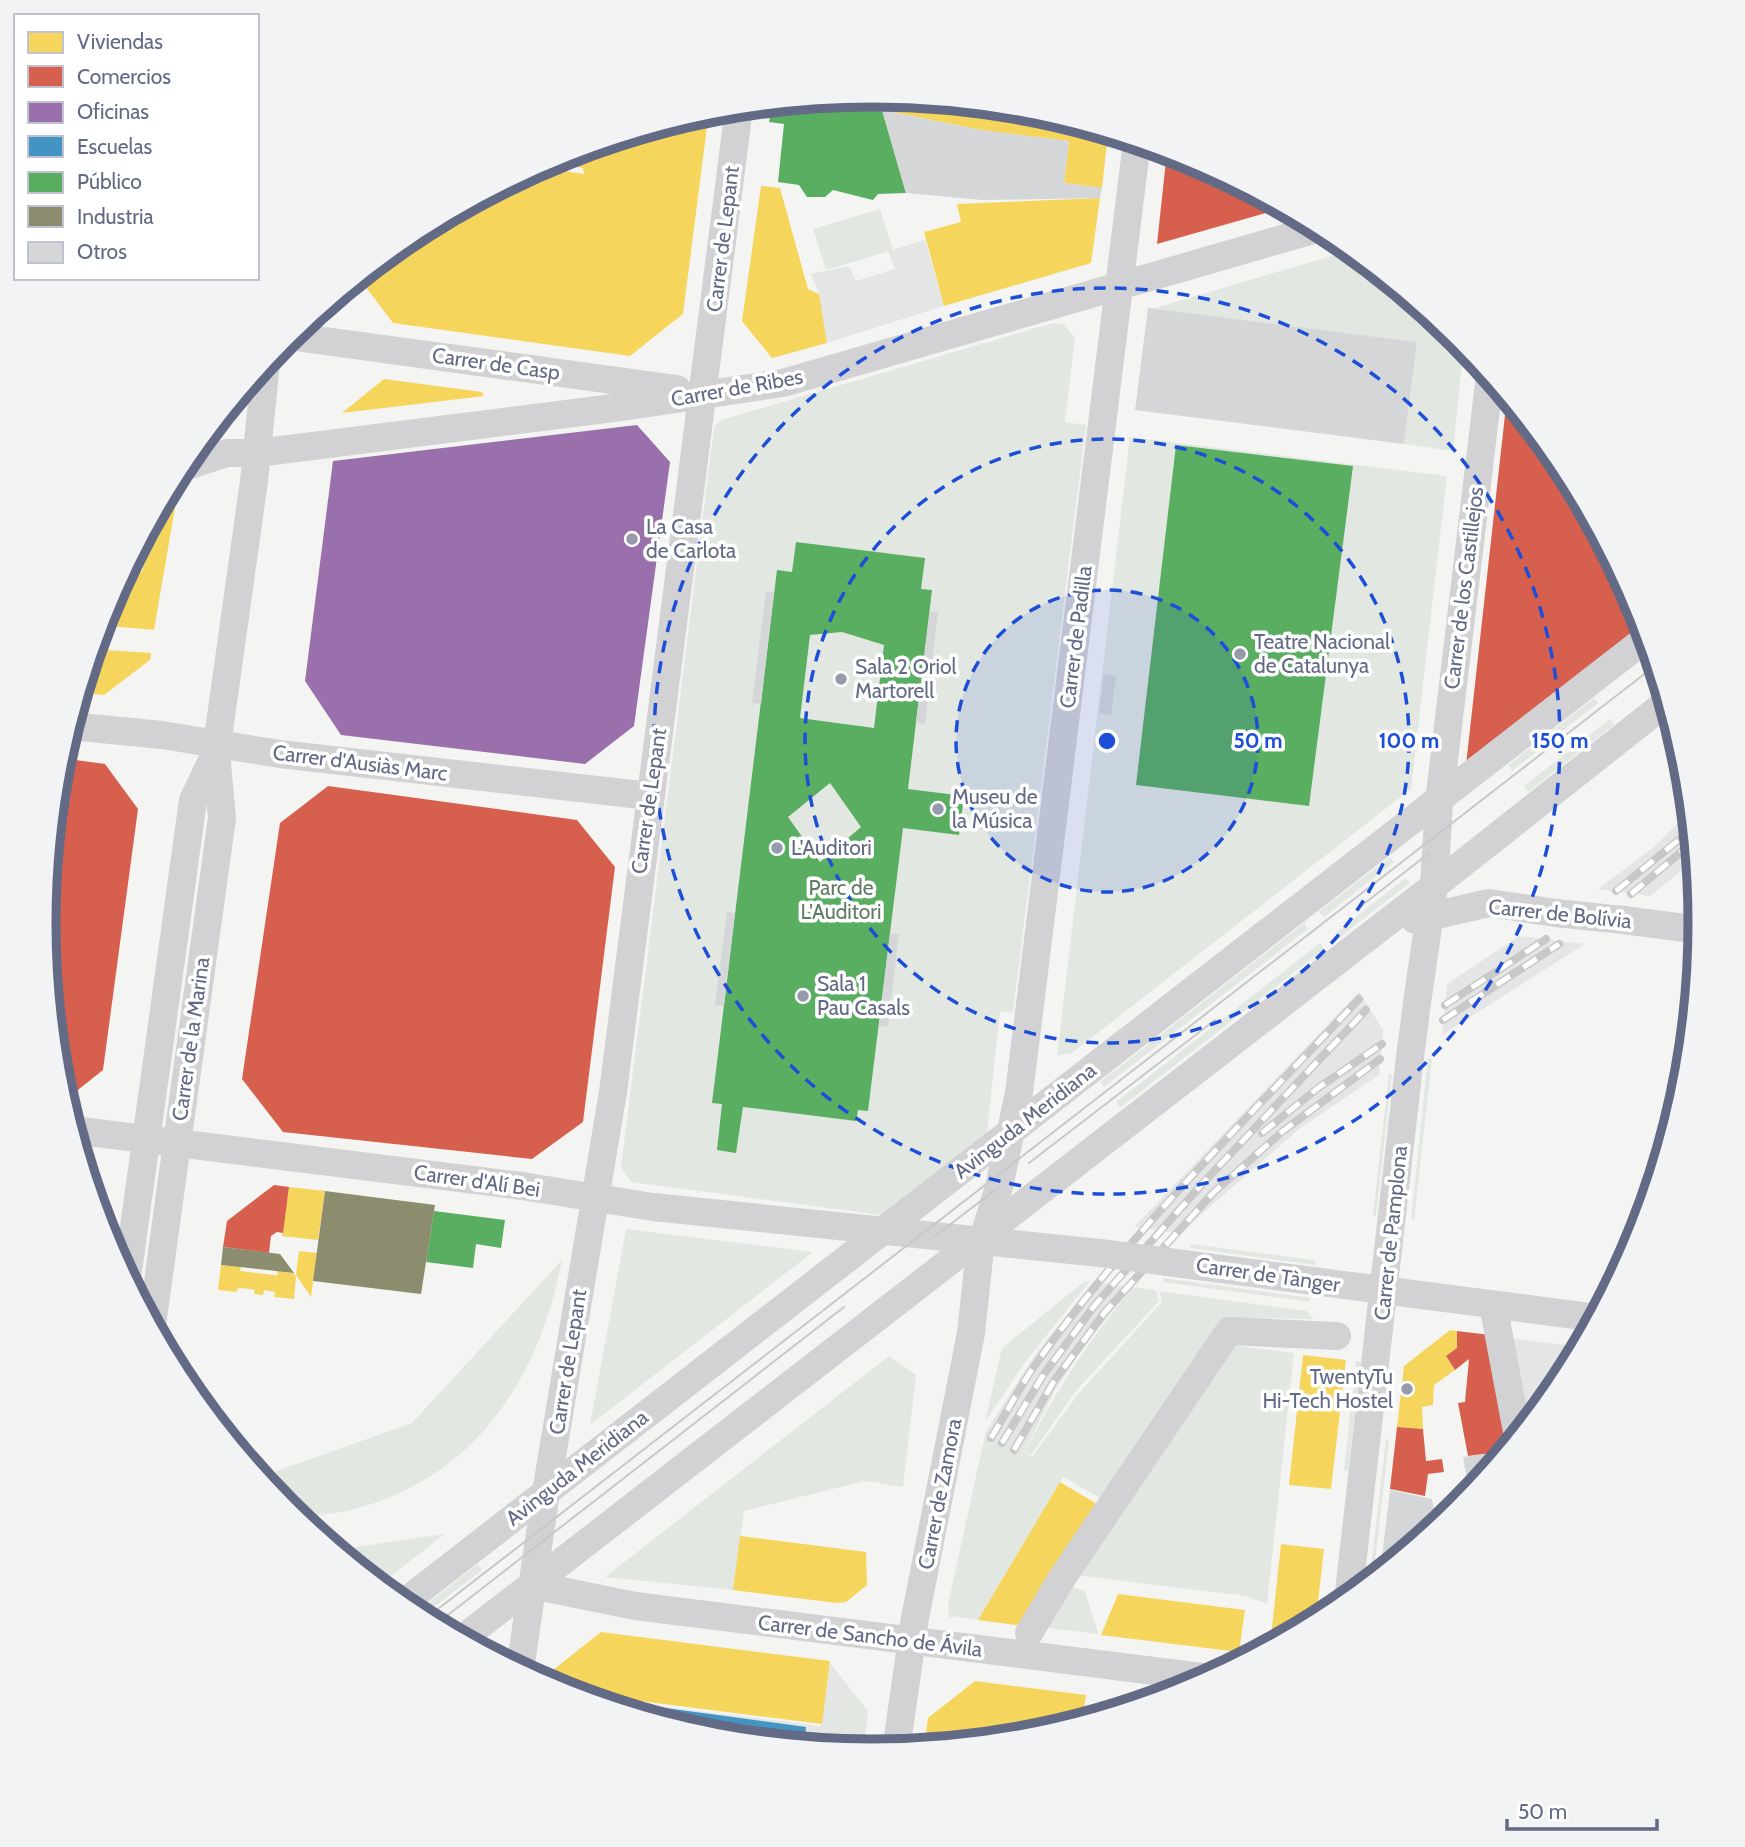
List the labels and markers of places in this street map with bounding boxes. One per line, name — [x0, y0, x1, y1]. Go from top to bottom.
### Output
place label: La Casa de Carlota — [646, 514, 736, 563]
marker: La Casa de Carlota — [624, 531, 640, 547]
place label: Teatre Nacional de Catalunya — [1254, 629, 1390, 678]
marker: Teatre Nacional de Catalunya — [1232, 646, 1248, 662]
place label: Sala 2 Oriol Martorell — [855, 654, 956, 703]
marker: Sala 2 Oriol Martorell — [833, 671, 849, 687]
centre of rings — [1095, 729, 1119, 753]
place label: Museu de la Música — [952, 784, 1038, 833]
marker: Museu de la Música — [930, 801, 946, 817]
place label: L'Auditori — [791, 835, 872, 860]
marker: L'Auditori — [769, 840, 785, 856]
place label: Sala 1 Pau Casals — [817, 971, 910, 1020]
marker: Sala 1 Pau Casals — [795, 988, 811, 1004]
place label: TwentyTu Hi-Tech Hostel — [1262, 1364, 1393, 1413]
marker: TwentyTu Hi-Tech Hostel — [1399, 1381, 1415, 1397]

